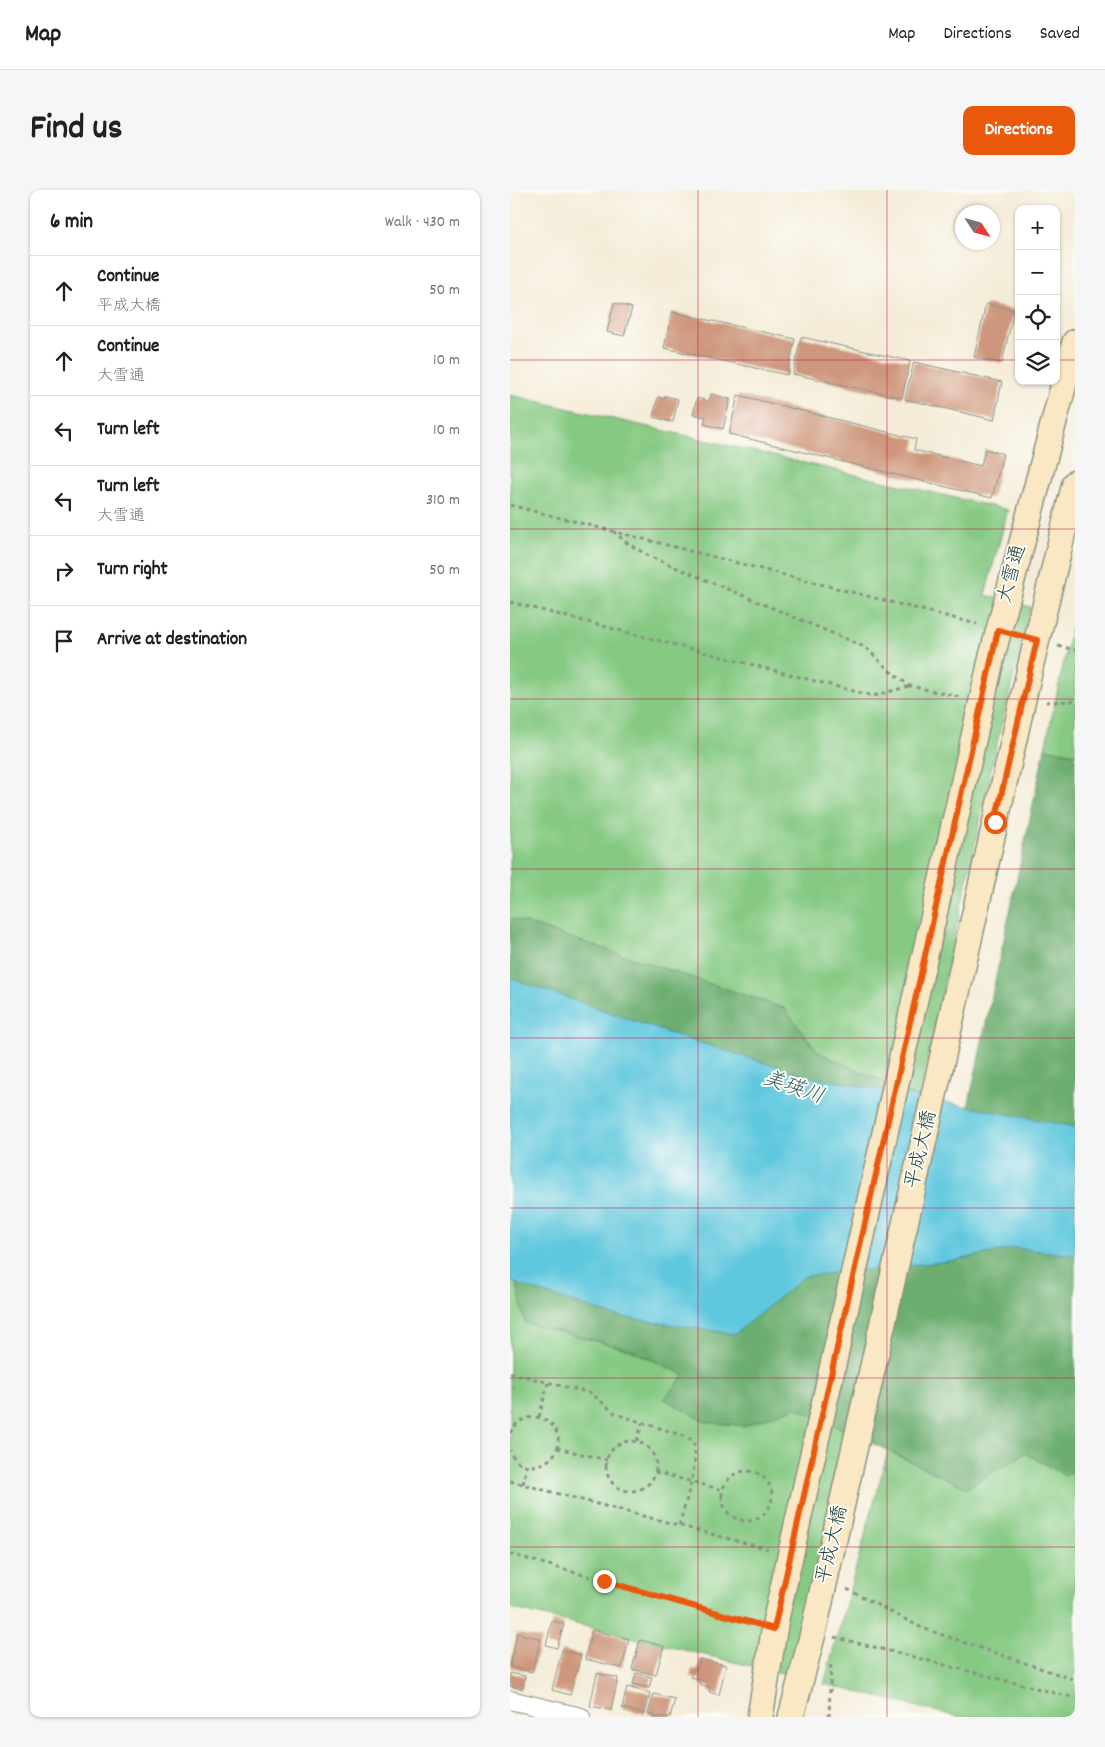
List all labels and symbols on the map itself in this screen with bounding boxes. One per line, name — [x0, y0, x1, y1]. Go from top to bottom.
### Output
north arrow — [955, 205, 1000, 250]
street label: 大雪通 — [992, 541, 1034, 607]
route start — [984, 811, 1007, 834]
water label: 美瑛川 — [758, 1065, 828, 1113]
street label: 平成大橋 — [899, 1108, 945, 1192]
street label: 平成大橋 — [810, 1503, 856, 1587]
route end — [593, 1570, 616, 1593]

